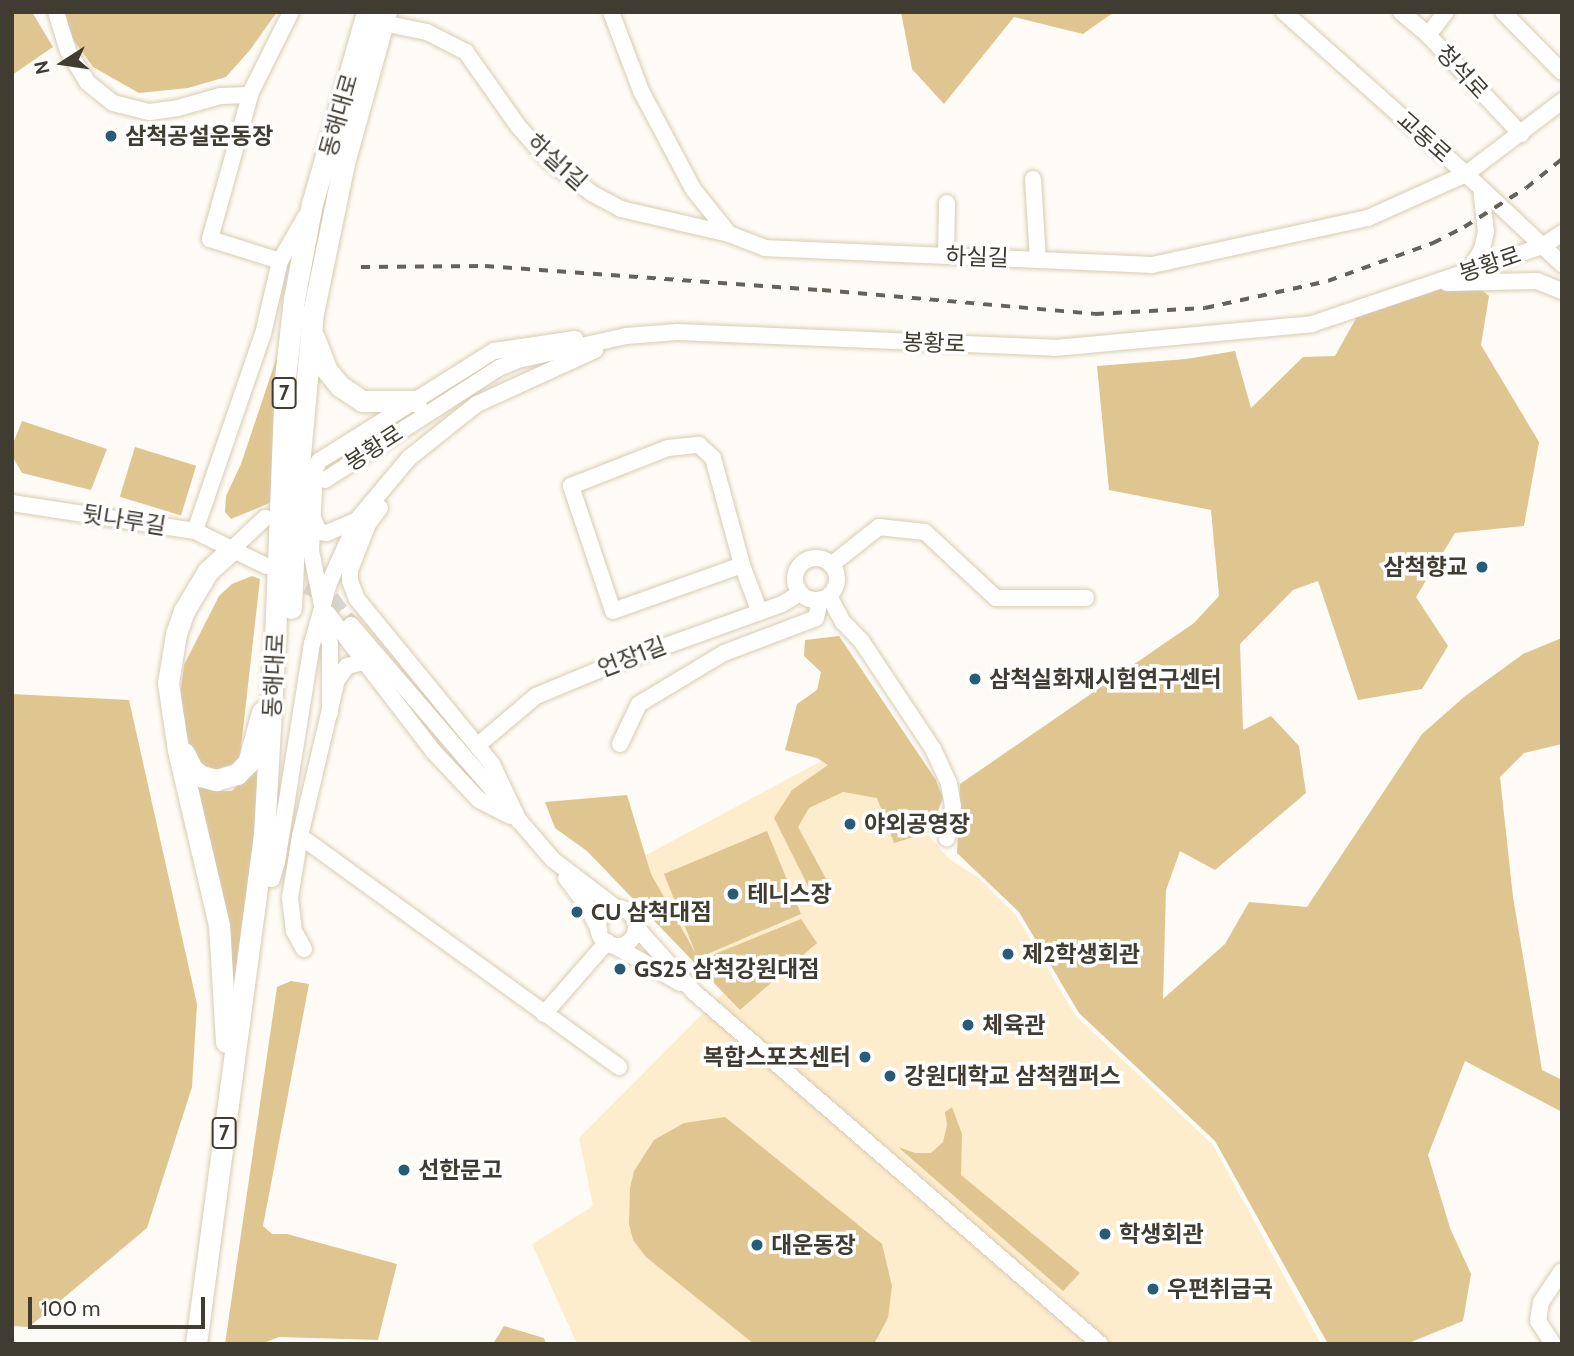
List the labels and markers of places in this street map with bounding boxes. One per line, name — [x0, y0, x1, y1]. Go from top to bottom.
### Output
place label: 삼척공설운동장 — [125, 122, 273, 150]
marker: 삼척공설운동장 — [103, 128, 119, 144]
place label: 삼척향교 — [1383, 553, 1468, 581]
marker: 삼척향교 — [1474, 559, 1490, 575]
place label: 삼척실화재시험연구센터 — [989, 665, 1222, 693]
marker: 삼척실화재시험연구센터 — [967, 671, 983, 687]
place label: 야외공영장 — [864, 810, 970, 838]
marker: 야외공영장 — [842, 816, 858, 832]
place label: 테니스장 — [747, 880, 832, 908]
marker: 테니스장 — [725, 886, 741, 902]
place label: CU 삼척대점 — [591, 898, 711, 926]
marker: CU 삼척대점 — [569, 904, 585, 920]
place label: 제2학생회관 — [1022, 940, 1140, 968]
marker: 제2학생회관 — [1000, 946, 1016, 962]
place label: GS25 삼척강원대점 — [634, 955, 819, 983]
marker: GS25 삼척강원대점 — [612, 961, 628, 977]
place label: 체육관 — [982, 1011, 1045, 1039]
marker: 체육관 — [960, 1017, 976, 1033]
place label: 복합스포츠센터 — [703, 1043, 851, 1071]
marker: 복합스포츠센터 — [857, 1049, 873, 1065]
place label: 강원대학교 삼척캠퍼스 — [904, 1062, 1121, 1090]
marker: 강원대학교 삼척캠퍼스 — [882, 1068, 898, 1084]
place label: 선한문고 — [418, 1156, 503, 1184]
marker: 선한문고 — [396, 1162, 412, 1178]
place label: 학생회관 — [1119, 1220, 1204, 1248]
marker: 학생회관 — [1097, 1226, 1113, 1242]
place label: 대운동장 — [771, 1231, 856, 1259]
marker: 대운동장 — [749, 1237, 765, 1253]
place label: 우편취급국 — [1167, 1275, 1273, 1303]
marker: 우편취급국 — [1145, 1281, 1161, 1297]

